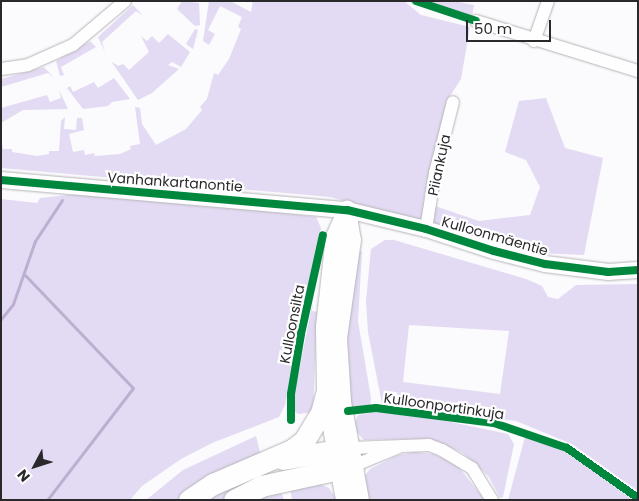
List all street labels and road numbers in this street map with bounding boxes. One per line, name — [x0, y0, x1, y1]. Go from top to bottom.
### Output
street label: Piiankuja — [424, 133, 454, 197]
street label: Vanhankartanontie — [107, 169, 243, 195]
street label: Kulloonmäentie — [440, 213, 550, 259]
street label: Kulloonsilta — [276, 283, 308, 365]
street label: Kulloonportinkuja — [383, 389, 505, 423]

